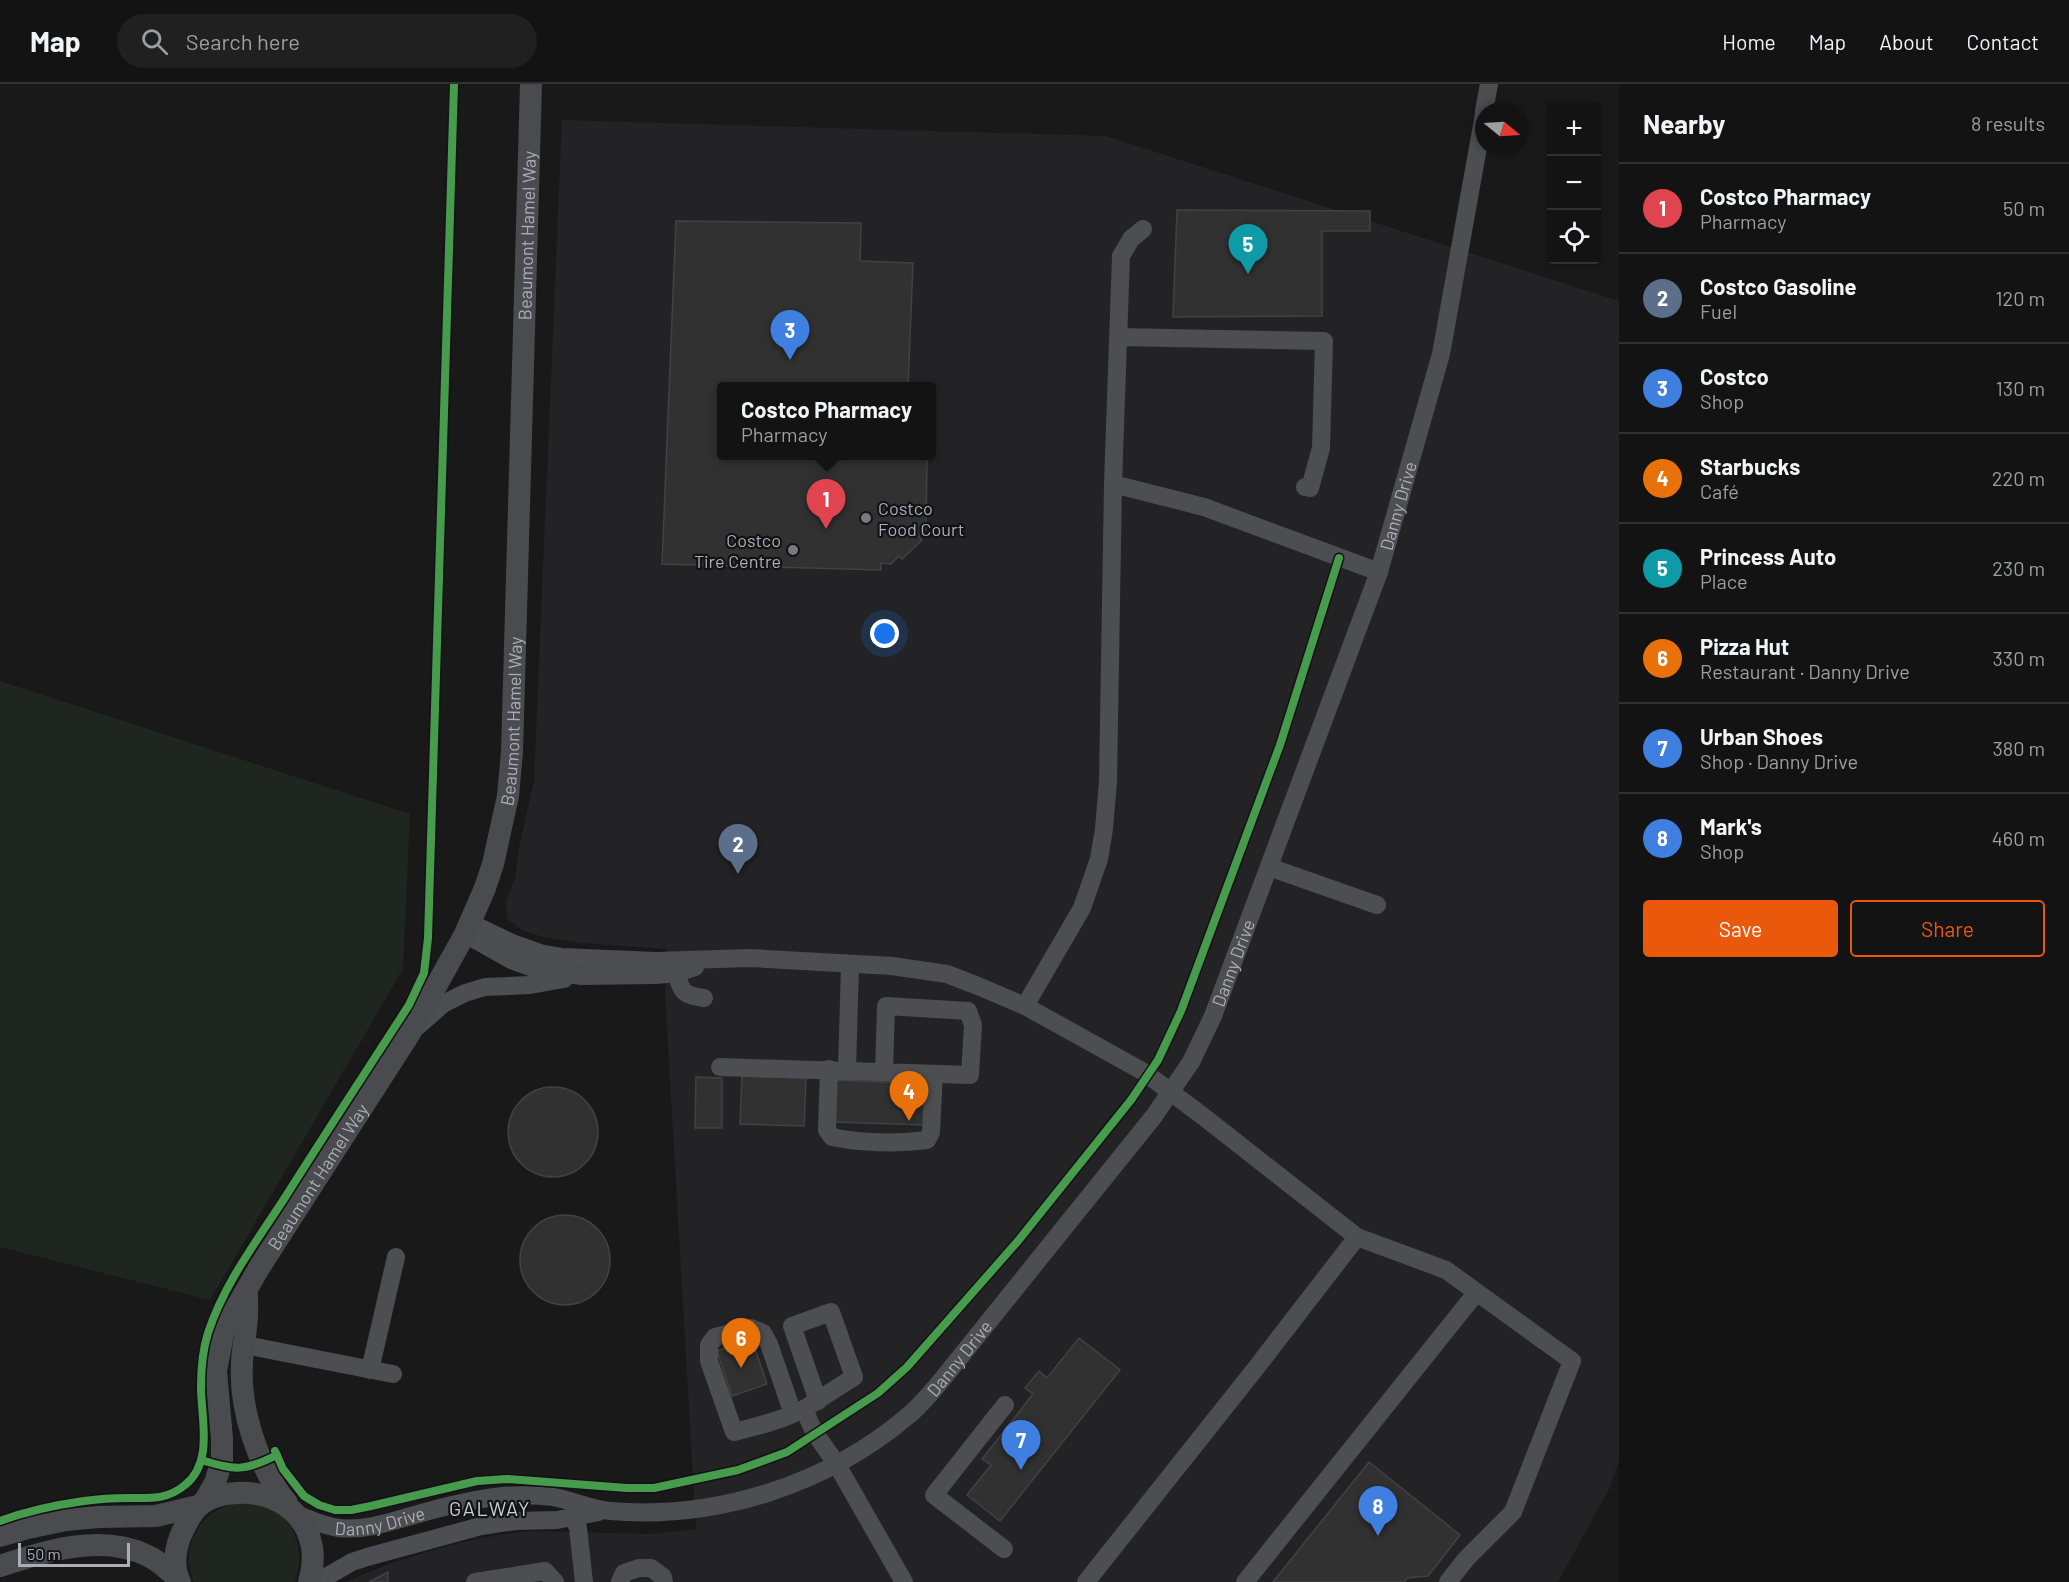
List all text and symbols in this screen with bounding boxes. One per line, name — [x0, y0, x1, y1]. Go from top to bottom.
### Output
search box — [117, 14, 537, 68]
text: Map — [30, 24, 81, 58]
icon: search — [138, 25, 171, 58]
text: Search here — [186, 28, 300, 54]
text: Home — [1722, 29, 1776, 54]
text: Map — [1809, 29, 1846, 54]
text: About — [1879, 29, 1934, 54]
text: Contact — [1967, 29, 2039, 54]
north arrow — [1475, 102, 1529, 156]
map controls — [1547, 102, 1601, 264]
button: + — [1547, 102, 1601, 156]
text: Nearby — [1643, 108, 1725, 139]
text: 8 results — [1971, 111, 2045, 135]
street label: Beaumont Hamel Way — [513, 150, 540, 320]
button: − — [1547, 156, 1601, 210]
text: Costco Pharmacy — [1700, 183, 1871, 209]
text: 1 — [1659, 196, 1666, 220]
text: 50 m — [2003, 196, 2045, 220]
text: Pharmacy — [1700, 209, 1786, 233]
button: locate — [1547, 210, 1601, 264]
pin: 5 — [1228, 224, 1268, 274]
text: Costco Gasoline — [1700, 273, 1856, 299]
text: 2 — [1657, 286, 1668, 310]
text: 120 m — [1995, 286, 2045, 310]
text: Fuel — [1700, 299, 1737, 323]
pin: 3 — [770, 310, 810, 360]
text: Costco — [1700, 363, 1769, 389]
text: 3 — [1657, 376, 1668, 400]
text: 130 m — [1996, 376, 2045, 400]
popup — [717, 382, 936, 460]
text: Shop — [1700, 389, 1744, 413]
text: Costco Pharmacy — [741, 396, 912, 422]
text: Pharmacy — [741, 422, 827, 446]
text: Starbucks — [1700, 453, 1800, 479]
street label: Danny Drive — [1375, 459, 1421, 553]
text: 4 — [1656, 466, 1669, 490]
text: 220 m — [1992, 466, 2045, 490]
text: Café — [1700, 479, 1739, 503]
pin: 1 — [806, 480, 846, 529]
place label: Costco Food Court — [878, 497, 964, 540]
marker: Costco Food Court — [859, 511, 873, 525]
place label: Costco Tire Centre — [694, 529, 781, 572]
marker: Costco Tire Centre — [786, 543, 800, 557]
text: Princess Auto — [1700, 543, 1836, 569]
text: 5 — [1657, 556, 1668, 580]
text: 230 m — [1992, 556, 2045, 580]
text: Place — [1700, 569, 1748, 593]
your location — [870, 619, 899, 648]
text: Pizza Hut — [1700, 633, 1789, 659]
street label: Beaumont Hamel Way — [495, 636, 526, 808]
text: 6 — [1657, 646, 1668, 670]
text: 330 m — [1993, 646, 2045, 670]
text: Restaurant · Danny Drive — [1700, 659, 1910, 683]
text: Urban Shoes — [1700, 723, 1823, 749]
text: 7 — [1658, 736, 1667, 760]
text: 380 m — [1992, 736, 2045, 760]
text: Shop · Danny Drive — [1700, 749, 1858, 773]
text: Mark's — [1700, 813, 1762, 839]
pin: 2 — [718, 824, 758, 874]
text: 8 — [1657, 826, 1668, 850]
text: 460 m — [1992, 826, 2045, 850]
text: Shop — [1700, 839, 1744, 863]
button: Save — [1643, 900, 1838, 957]
button: Share — [1850, 900, 2045, 957]
street label: Danny Drive — [1207, 916, 1259, 1010]
pin: 4 — [890, 1072, 928, 1121]
street label: Beaumont Hamel Way — [263, 1099, 373, 1254]
street label: Danny Drive — [922, 1316, 996, 1401]
pin: 6 — [722, 1318, 760, 1368]
pin: 7 — [1002, 1420, 1040, 1470]
pin: 8 — [1358, 1486, 1398, 1536]
district label: GALWAY — [449, 1496, 531, 1520]
street label: Danny Drive — [334, 1502, 427, 1540]
scale bar — [18, 1540, 130, 1568]
text: 50 m — [27, 1544, 61, 1563]

